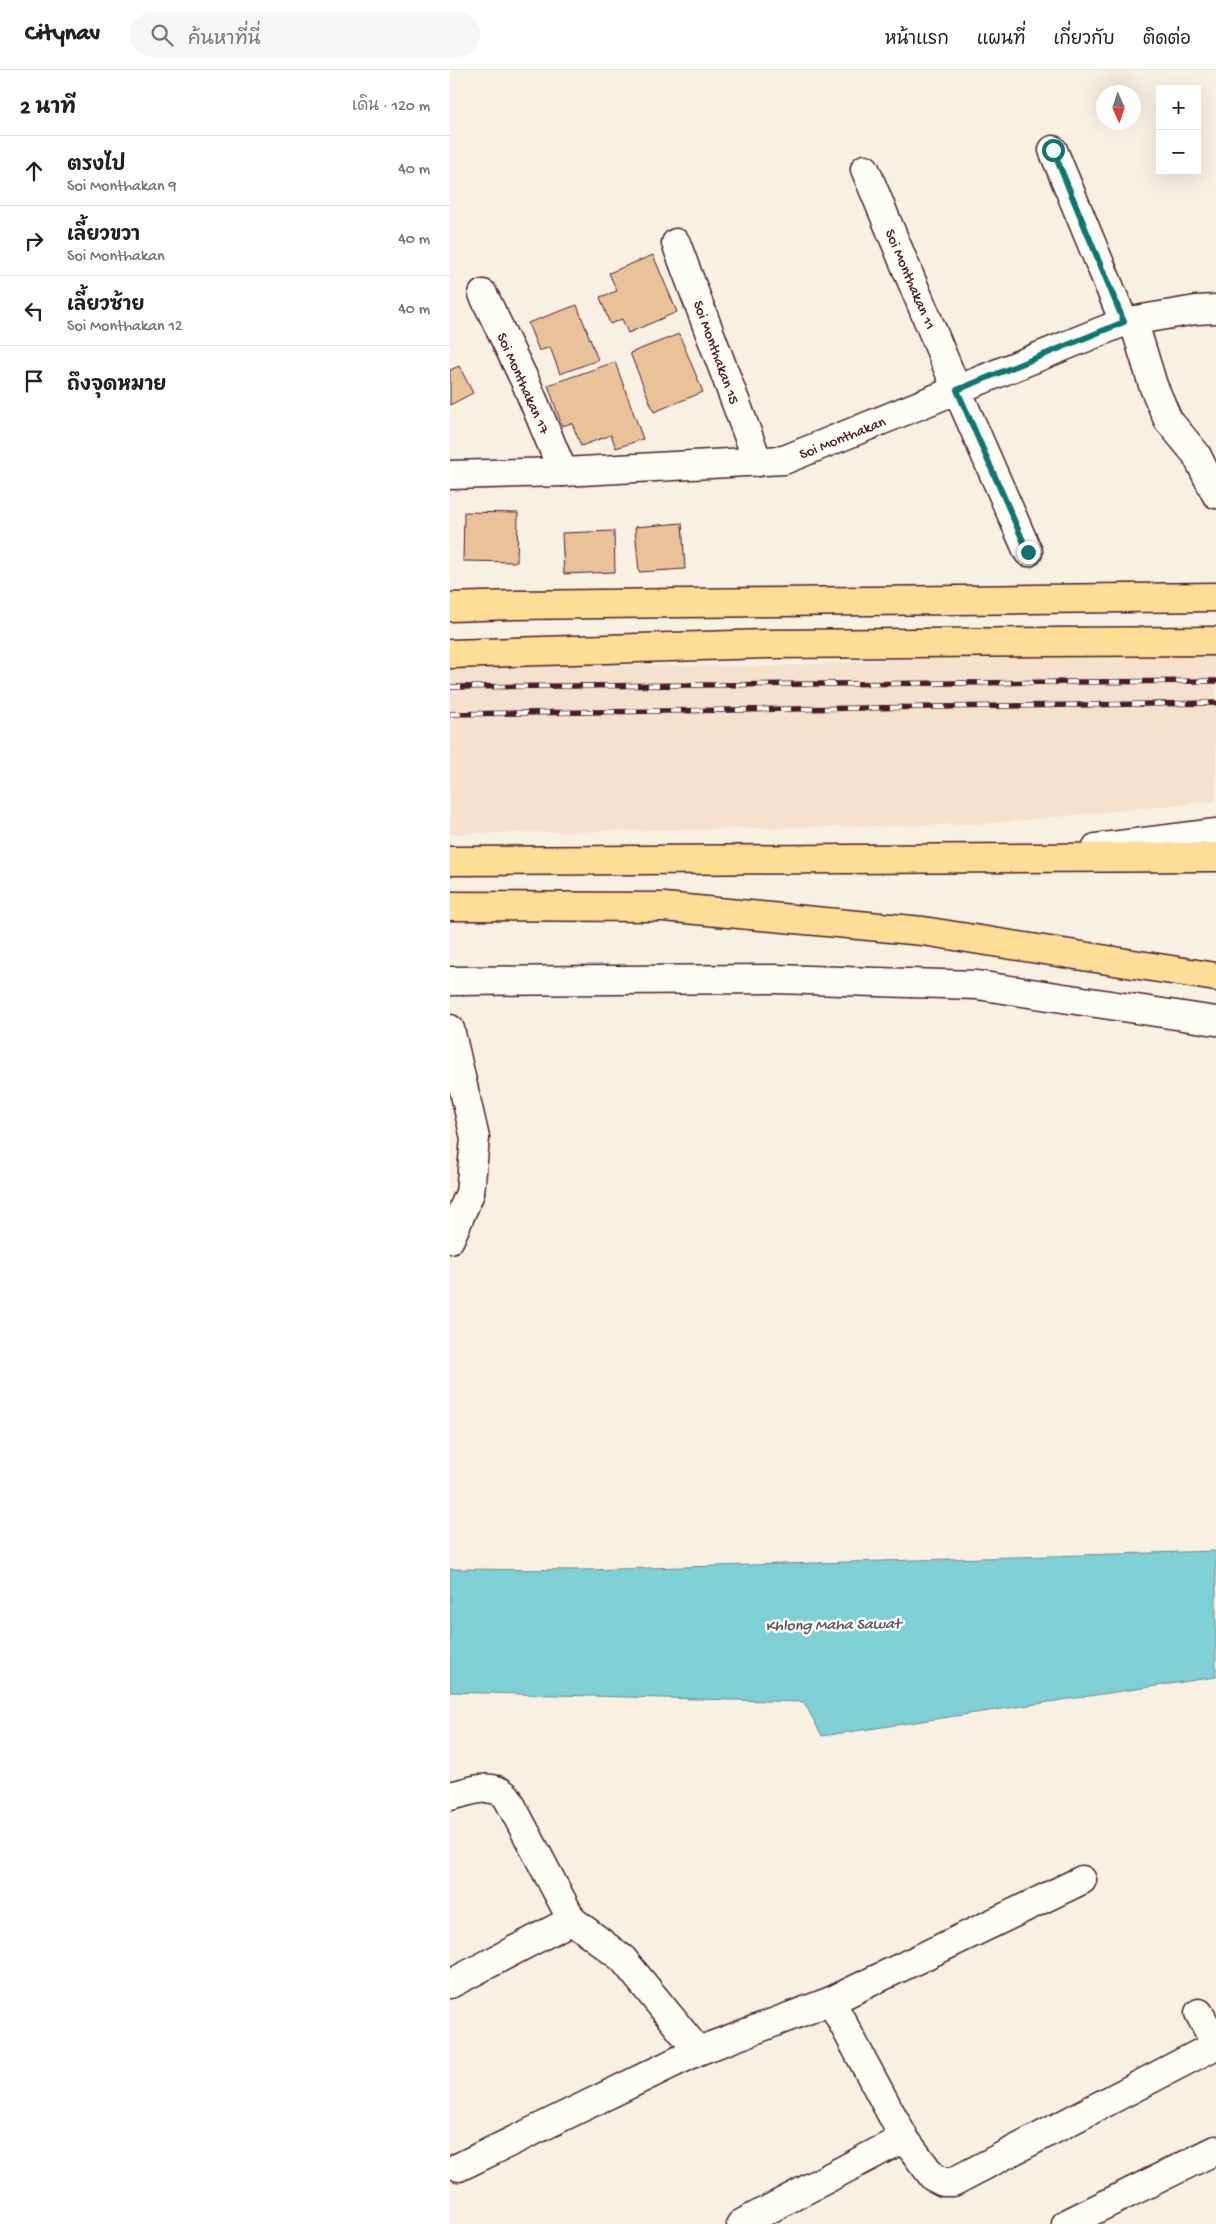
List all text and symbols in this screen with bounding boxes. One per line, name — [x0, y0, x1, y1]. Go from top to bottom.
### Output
search box — [130, 12, 480, 57]
text: Citynav — [25, 20, 100, 49]
icon: search — [148, 21, 176, 49]
text: ค้นหาที่นี่ — [188, 29, 260, 52]
text: หน้าแรก — [885, 30, 949, 51]
text: แผนที่ — [977, 30, 1025, 51]
text: เกี่ยวกับ — [1053, 30, 1115, 51]
text: ติดต่อ — [1143, 30, 1191, 51]
north arrow — [1096, 85, 1141, 130]
map controls — [1156, 85, 1201, 175]
button: + — [1156, 85, 1201, 130]
text: 2 นาที — [20, 97, 76, 122]
text: เดิน · 120 m — [352, 98, 430, 117]
button: − — [1156, 130, 1201, 175]
route start — [1042, 139, 1065, 162]
text: ตรงไป — [67, 155, 125, 178]
icon: ahead — [20, 157, 48, 185]
text: 40 m — [398, 161, 430, 180]
text: Soi Monthakan 9 — [67, 178, 176, 197]
text: เลี้ยวขวา — [67, 225, 140, 248]
icon: right — [20, 227, 48, 255]
street label: Soi Monthakan 11 — [880, 227, 938, 333]
text: 40 m — [398, 231, 430, 250]
text: Soi Monthakan — [67, 248, 165, 267]
text: เลี้ยวซ้าย — [67, 295, 144, 318]
icon: left — [20, 297, 48, 325]
street label: Soi Monthakan 15 — [688, 298, 742, 407]
text: 40 m — [398, 301, 430, 320]
text: Soi Monthakan 12 — [67, 318, 183, 337]
street label: Soi Monthakan 17 — [492, 330, 553, 438]
icon: arrive — [20, 367, 48, 395]
text: ถึงจุดหมาย — [67, 375, 166, 398]
street label: Soi Monthakan — [797, 413, 889, 464]
route end — [1017, 541, 1040, 564]
water label: Khlong Maha Sawat — [765, 1616, 903, 1637]

